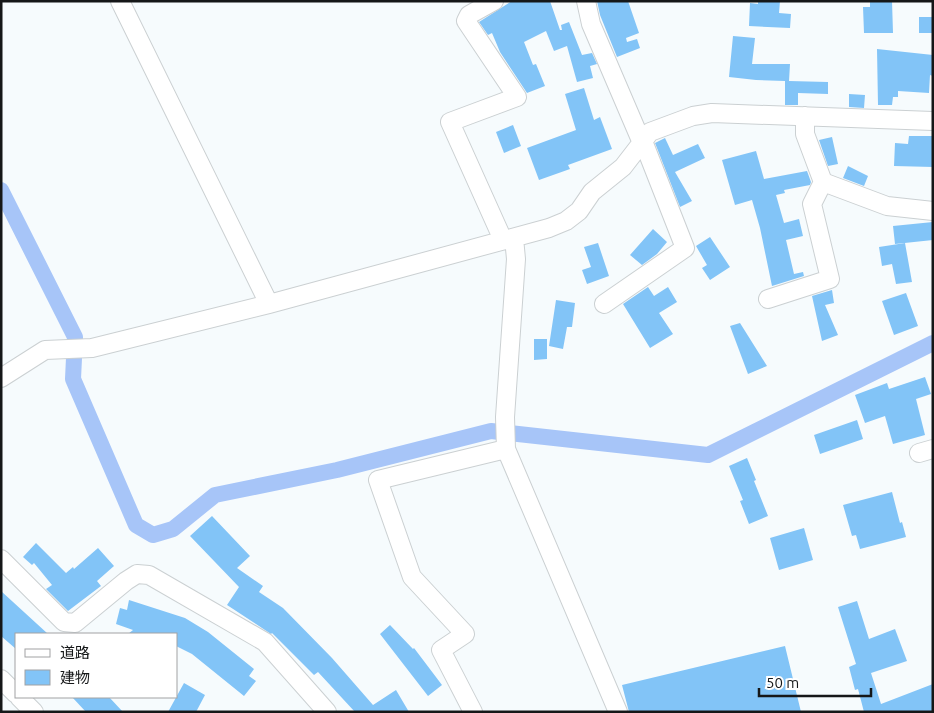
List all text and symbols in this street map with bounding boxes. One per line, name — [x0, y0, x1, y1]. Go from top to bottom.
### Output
legend — [15, 633, 178, 698]
text: 道路 — [60, 644, 90, 661]
scale bar — [759, 666, 872, 698]
text: 建物 — [60, 669, 90, 686]
text: 50 m — [766, 674, 799, 691]

